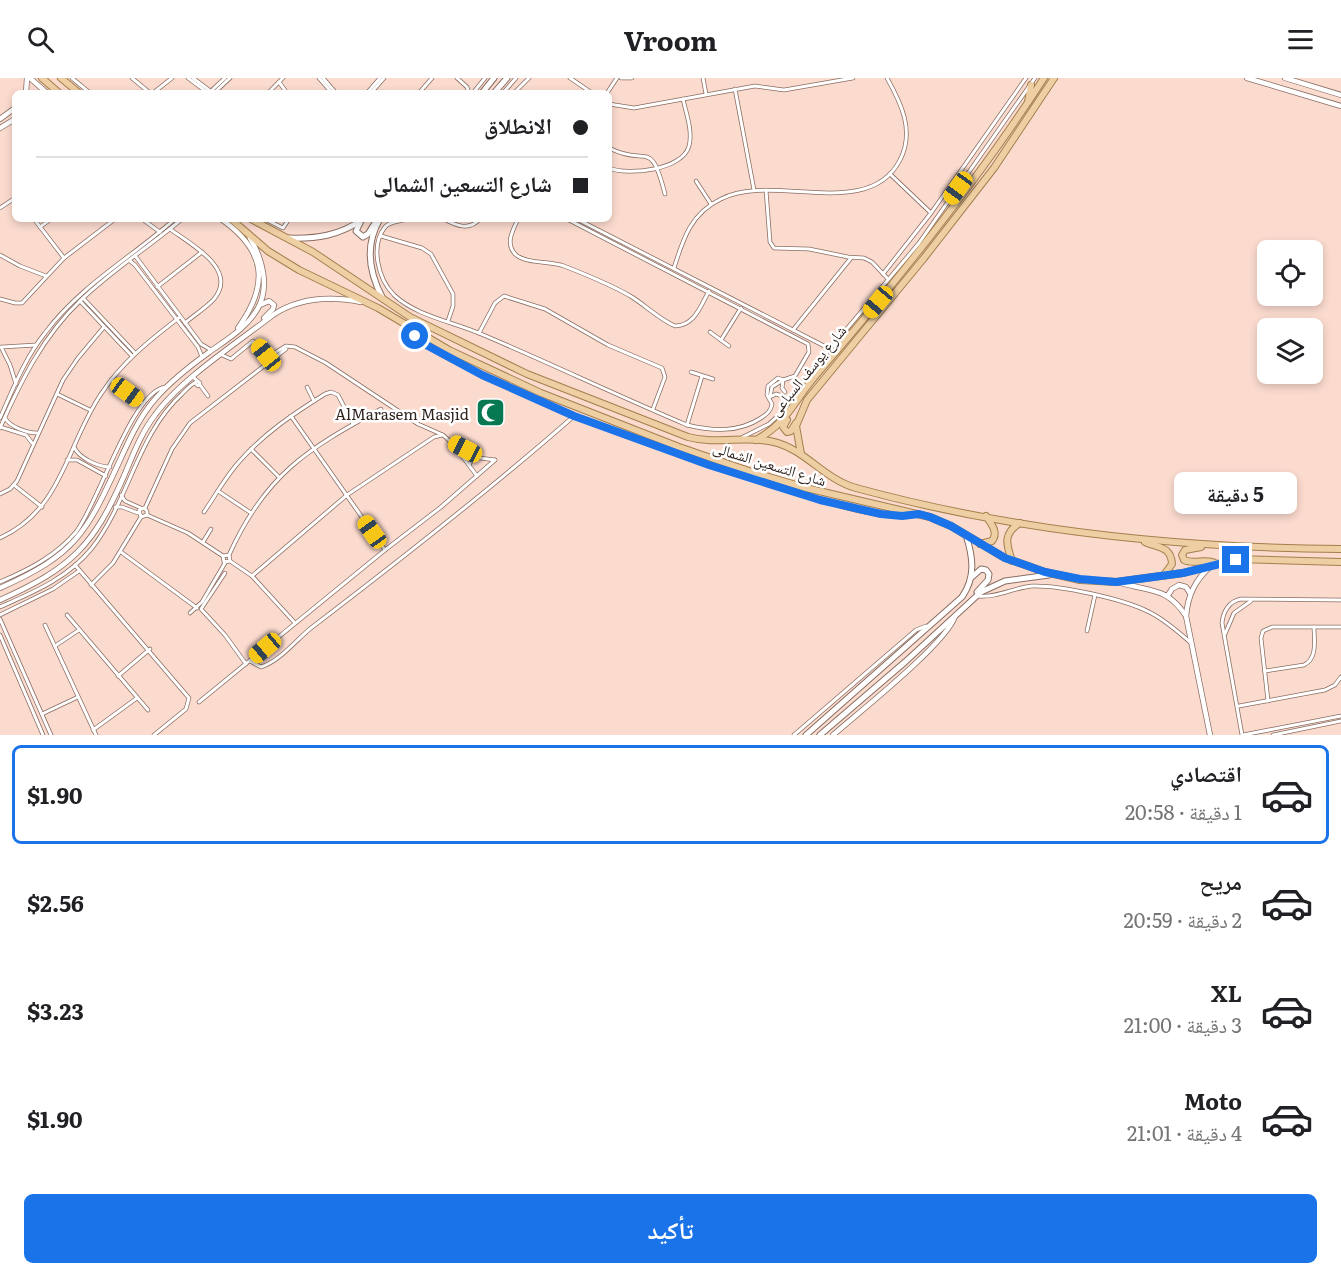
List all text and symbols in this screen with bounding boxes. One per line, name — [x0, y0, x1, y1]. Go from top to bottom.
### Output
text: Vroom — [624, 19, 717, 59]
icon: search — [24, 23, 57, 56]
icon: menu — [1284, 23, 1317, 56]
text: الانطلاق — [484, 108, 552, 141]
text: شارع التسعين الشمالى — [373, 166, 552, 199]
car — [940, 168, 976, 208]
map controls — [1257, 240, 1323, 384]
button: locate — [1257, 240, 1323, 306]
car — [860, 282, 896, 322]
button: layers — [1257, 318, 1323, 384]
street label: شارع يوسف السباعى — [763, 319, 851, 421]
route start — [401, 322, 428, 349]
car — [248, 335, 284, 375]
car — [107, 374, 147, 410]
mosque icon: AlMarasem Masjid — [474, 397, 506, 429]
place label: AlMarasem Masjid — [335, 402, 469, 425]
car — [445, 433, 485, 465]
street label: شارع التسعين الشمالى — [711, 435, 830, 491]
callout: 5 دقيقة — [1174, 473, 1298, 515]
text: 5 دقيقة — [1207, 478, 1264, 508]
car — [354, 512, 390, 552]
route end — [1222, 546, 1249, 573]
car — [245, 630, 285, 666]
text: اقتصادي — [1170, 756, 1242, 789]
icon: car — [1260, 768, 1314, 822]
text: $1.90 — [27, 778, 83, 811]
text: 1 دقيقة · 20:58 — [1125, 796, 1242, 826]
text: مريح — [1199, 864, 1242, 897]
icon: car — [1260, 876, 1314, 930]
text: $2.56 — [27, 886, 84, 919]
text: 2 دقيقة · 20:59 — [1124, 904, 1242, 934]
text: XL — [1211, 976, 1242, 1009]
icon: car — [1260, 984, 1314, 1038]
text: $3.23 — [27, 994, 84, 1027]
text: 3 دقيقة · 21:00 — [1124, 1009, 1242, 1039]
text: Moto — [1184, 1084, 1242, 1117]
icon: car — [1260, 1092, 1314, 1146]
text: $1.90 — [27, 1102, 83, 1135]
text: 4 دقيقة · 21:01 — [1127, 1117, 1242, 1147]
button: تأكيد — [24, 1194, 1317, 1263]

